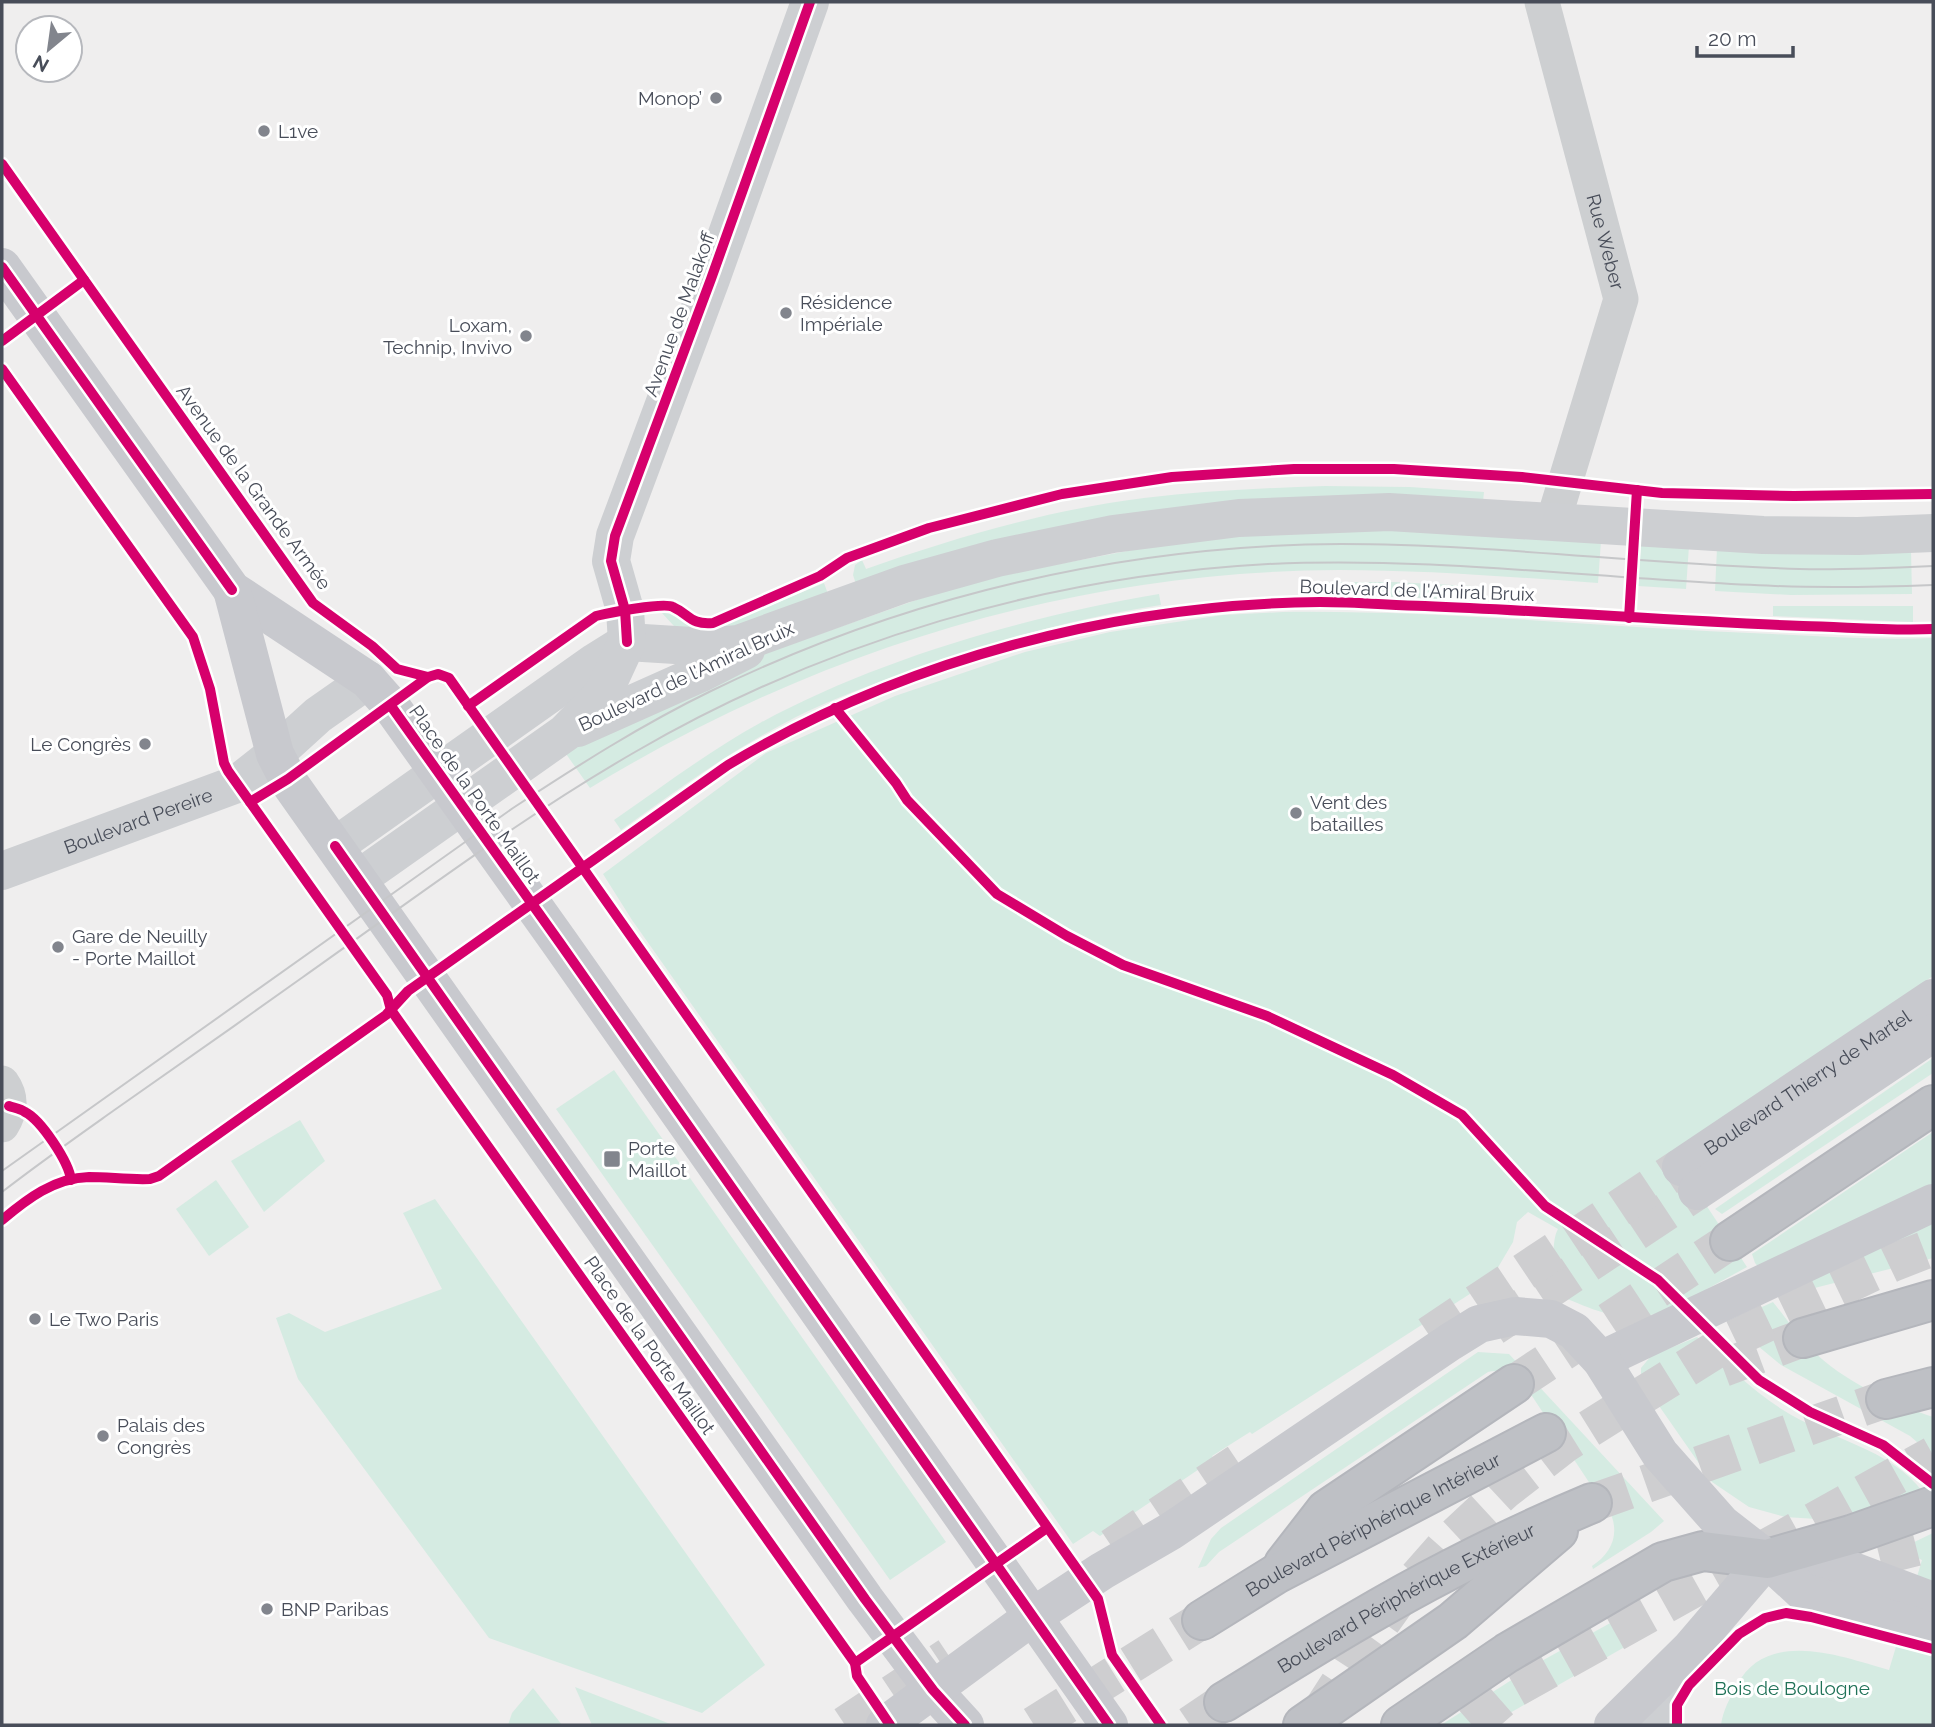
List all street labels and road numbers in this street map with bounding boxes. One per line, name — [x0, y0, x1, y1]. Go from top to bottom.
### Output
street label: Rue Weber — [1582, 191, 1629, 292]
street label: Avenue de Malakoff — [639, 228, 719, 399]
street label: Avenue de la Grande Armée — [172, 380, 336, 594]
street label: Boulevard de l'Amiral Bruix — [1299, 575, 1535, 605]
street label: Boulevard de l'Amiral Bruix — [575, 616, 798, 736]
street label: Place de la Porte Maillot — [405, 701, 545, 888]
street label: Boulevard Pereire — [61, 783, 215, 858]
street label: Boulevard Thierry de Martel — [1700, 1005, 1915, 1159]
street label: Place de la Porte Maillot — [580, 1252, 720, 1439]
street label: Boulevard Périphérique Intérieur — [1242, 1448, 1504, 1601]
street label: Boulevard Périphérique Extérieur — [1273, 1518, 1539, 1677]

